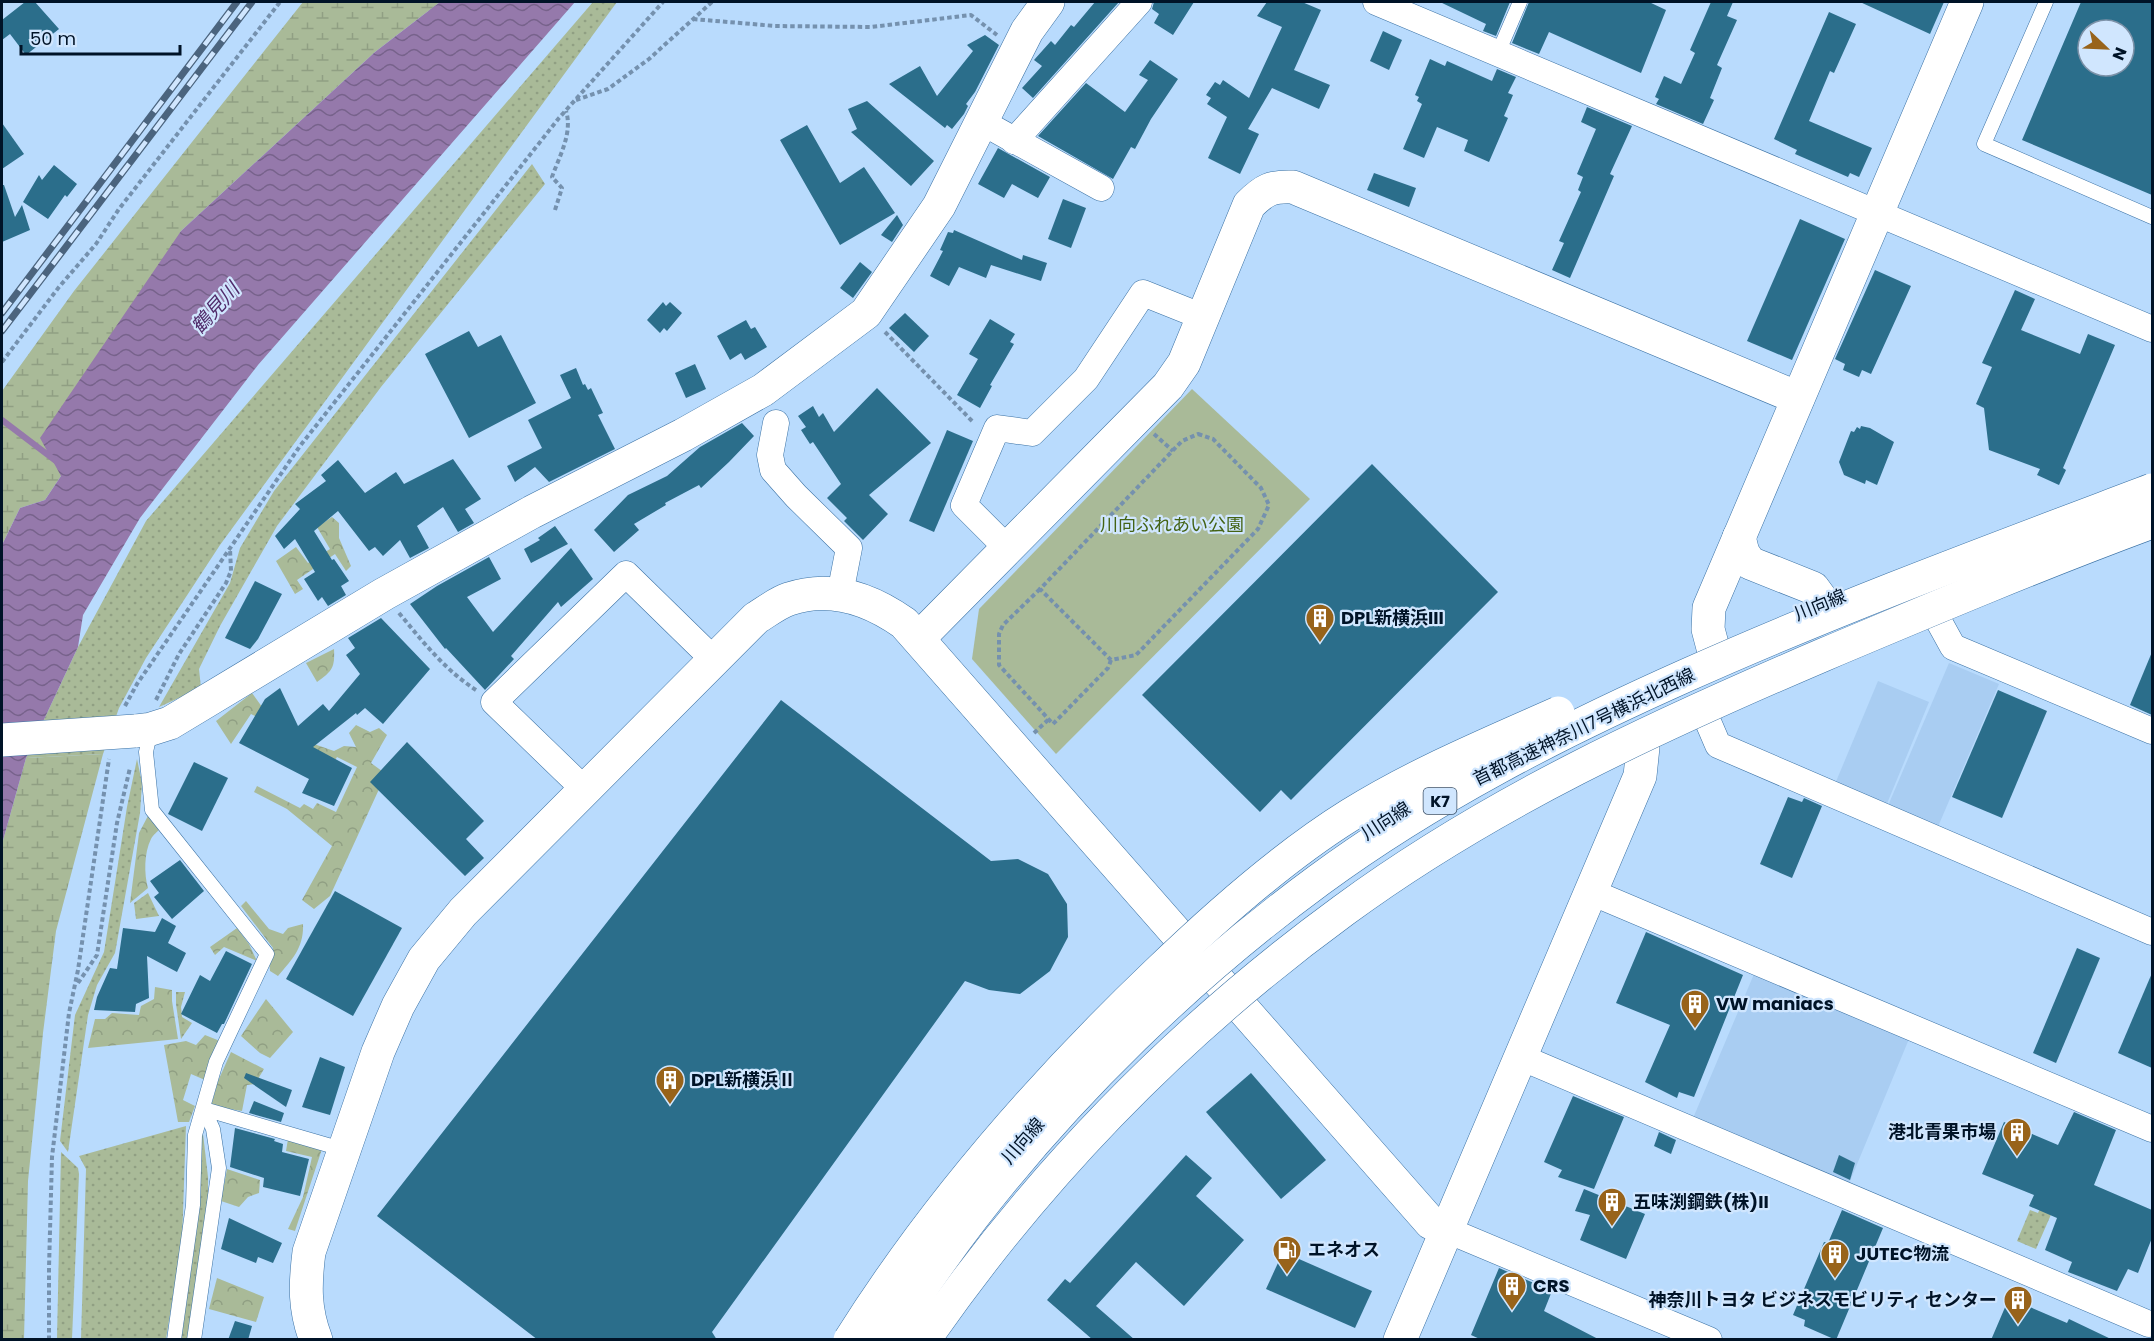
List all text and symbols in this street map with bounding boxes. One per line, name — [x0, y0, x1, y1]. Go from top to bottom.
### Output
scale bar — [21, 18, 180, 56]
north arrow — [2076, 18, 2136, 78]
text: 50 m — [30, 26, 76, 51]
text: N — [2106, 44, 2132, 64]
water label: 鶴見川 — [185, 275, 247, 340]
park label: 川向ふれあい公園 — [1100, 512, 1244, 537]
street label: 川向線 — [1790, 583, 1850, 626]
building icon: DPL新横浜III — [1304, 602, 1336, 644]
place label: DPL新横浜III — [1341, 605, 1444, 630]
street label: 首都高速神奈川7号横浜北西線 — [1469, 662, 1699, 791]
road number: K7 — [1424, 788, 1456, 814]
street label: 川向線 — [1356, 795, 1415, 846]
building icon: VW maniacs — [1679, 988, 1711, 1030]
place label: VW maniacs — [1716, 991, 1834, 1016]
building icon: DPL新横浜Ⅱ — [654, 1064, 686, 1106]
place label: DPL新横浜Ⅱ — [691, 1067, 796, 1092]
street label: 川向線 — [995, 1112, 1050, 1169]
building icon: 港北青果市場 — [2001, 1116, 2033, 1158]
place label: 港北青果市場 — [1888, 1119, 1996, 1144]
building icon: 五味渕鋼鉄(株)II — [1596, 1186, 1628, 1228]
place label: 五味渕鋼鉄(株)II — [1633, 1189, 1769, 1214]
fuel station icon: エネオス — [1271, 1234, 1303, 1276]
place label: エネオス — [1308, 1237, 1380, 1262]
building icon: JUTEC物流 — [1819, 1238, 1851, 1280]
place label: JUTEC物流 — [1856, 1241, 1949, 1266]
building icon: CRS — [1496, 1270, 1528, 1312]
place label: CRS — [1533, 1273, 1570, 1298]
building icon: 神奈川トヨタ ビジネスモビリティ センター — [2002, 1284, 2034, 1326]
place label: 神奈川トヨタ ビジネスモビリティ センター — [1648, 1287, 1997, 1312]

